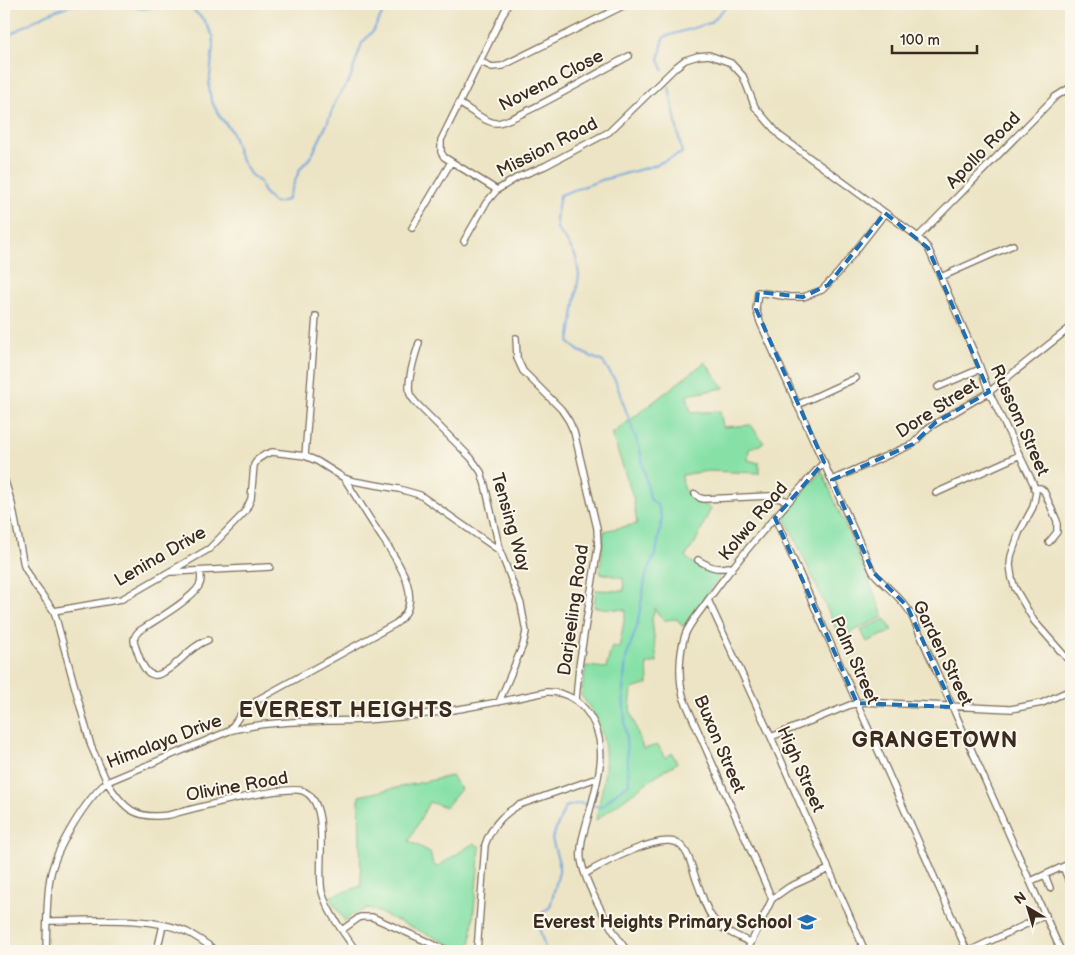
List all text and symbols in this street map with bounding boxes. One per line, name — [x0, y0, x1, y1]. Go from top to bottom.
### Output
scale bar — [892, 22, 978, 54]
text: 100 m — [900, 31, 940, 50]
street label: Novena Close — [495, 45, 607, 116]
street label: Apollo Road — [942, 108, 1025, 193]
street label: Mission Road — [493, 113, 601, 182]
street label: Russom Street — [986, 361, 1054, 480]
street label: Dore Street — [892, 374, 983, 443]
street label: Tensing Way — [486, 471, 535, 575]
street label: Kolwa Road — [714, 478, 792, 565]
street label: Lenina Drive — [111, 522, 210, 591]
street label: Darjeeling Road — [554, 543, 593, 677]
street label: Garden Street — [908, 597, 977, 710]
street label: Palm Street — [826, 613, 883, 708]
street label: Buxon Street — [689, 692, 750, 797]
district label: EVEREST HEIGHTS — [239, 697, 453, 724]
street label: Himalaya Drive — [104, 710, 225, 773]
street label: High Street — [772, 723, 829, 816]
district label: GRANGETOWN — [852, 727, 1018, 754]
street label: Olivine Road — [184, 767, 290, 806]
north arrow — [1002, 882, 1052, 932]
text: N — [1011, 888, 1030, 908]
school or university icon: Everest Heights Primary School — [796, 911, 818, 933]
place label: Everest Heights Primary School — [533, 912, 792, 933]

